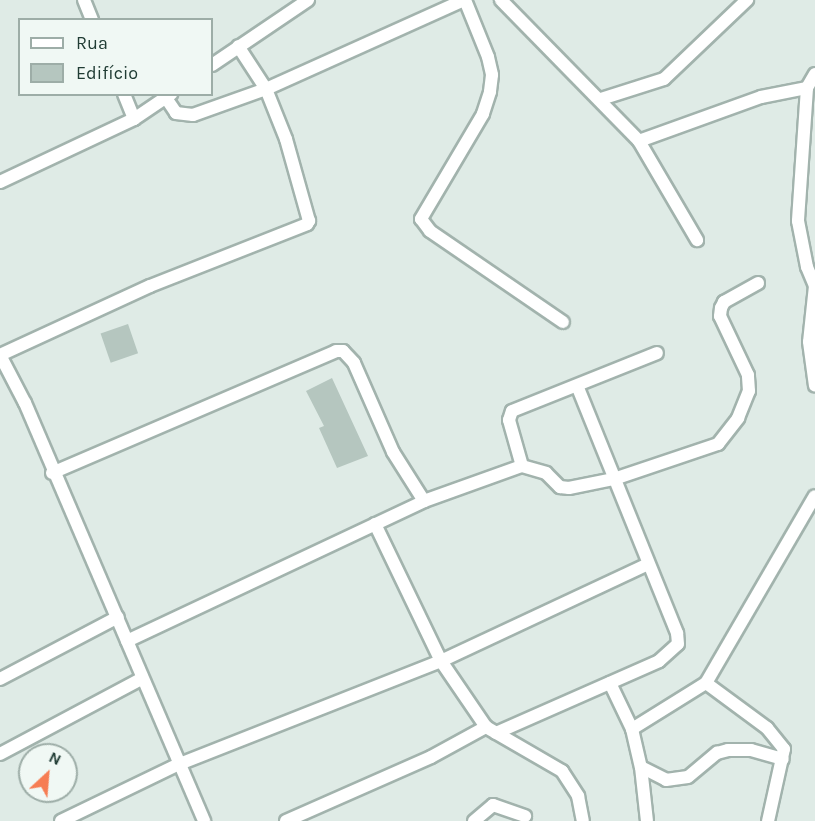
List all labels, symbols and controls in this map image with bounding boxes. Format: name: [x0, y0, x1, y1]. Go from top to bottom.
legend: [18, 18, 213, 96]
text: Rua: [76, 32, 108, 54]
text: Edifício: [76, 62, 138, 84]
north arrow: [18, 743, 78, 803]
text: N: [46, 747, 65, 769]

